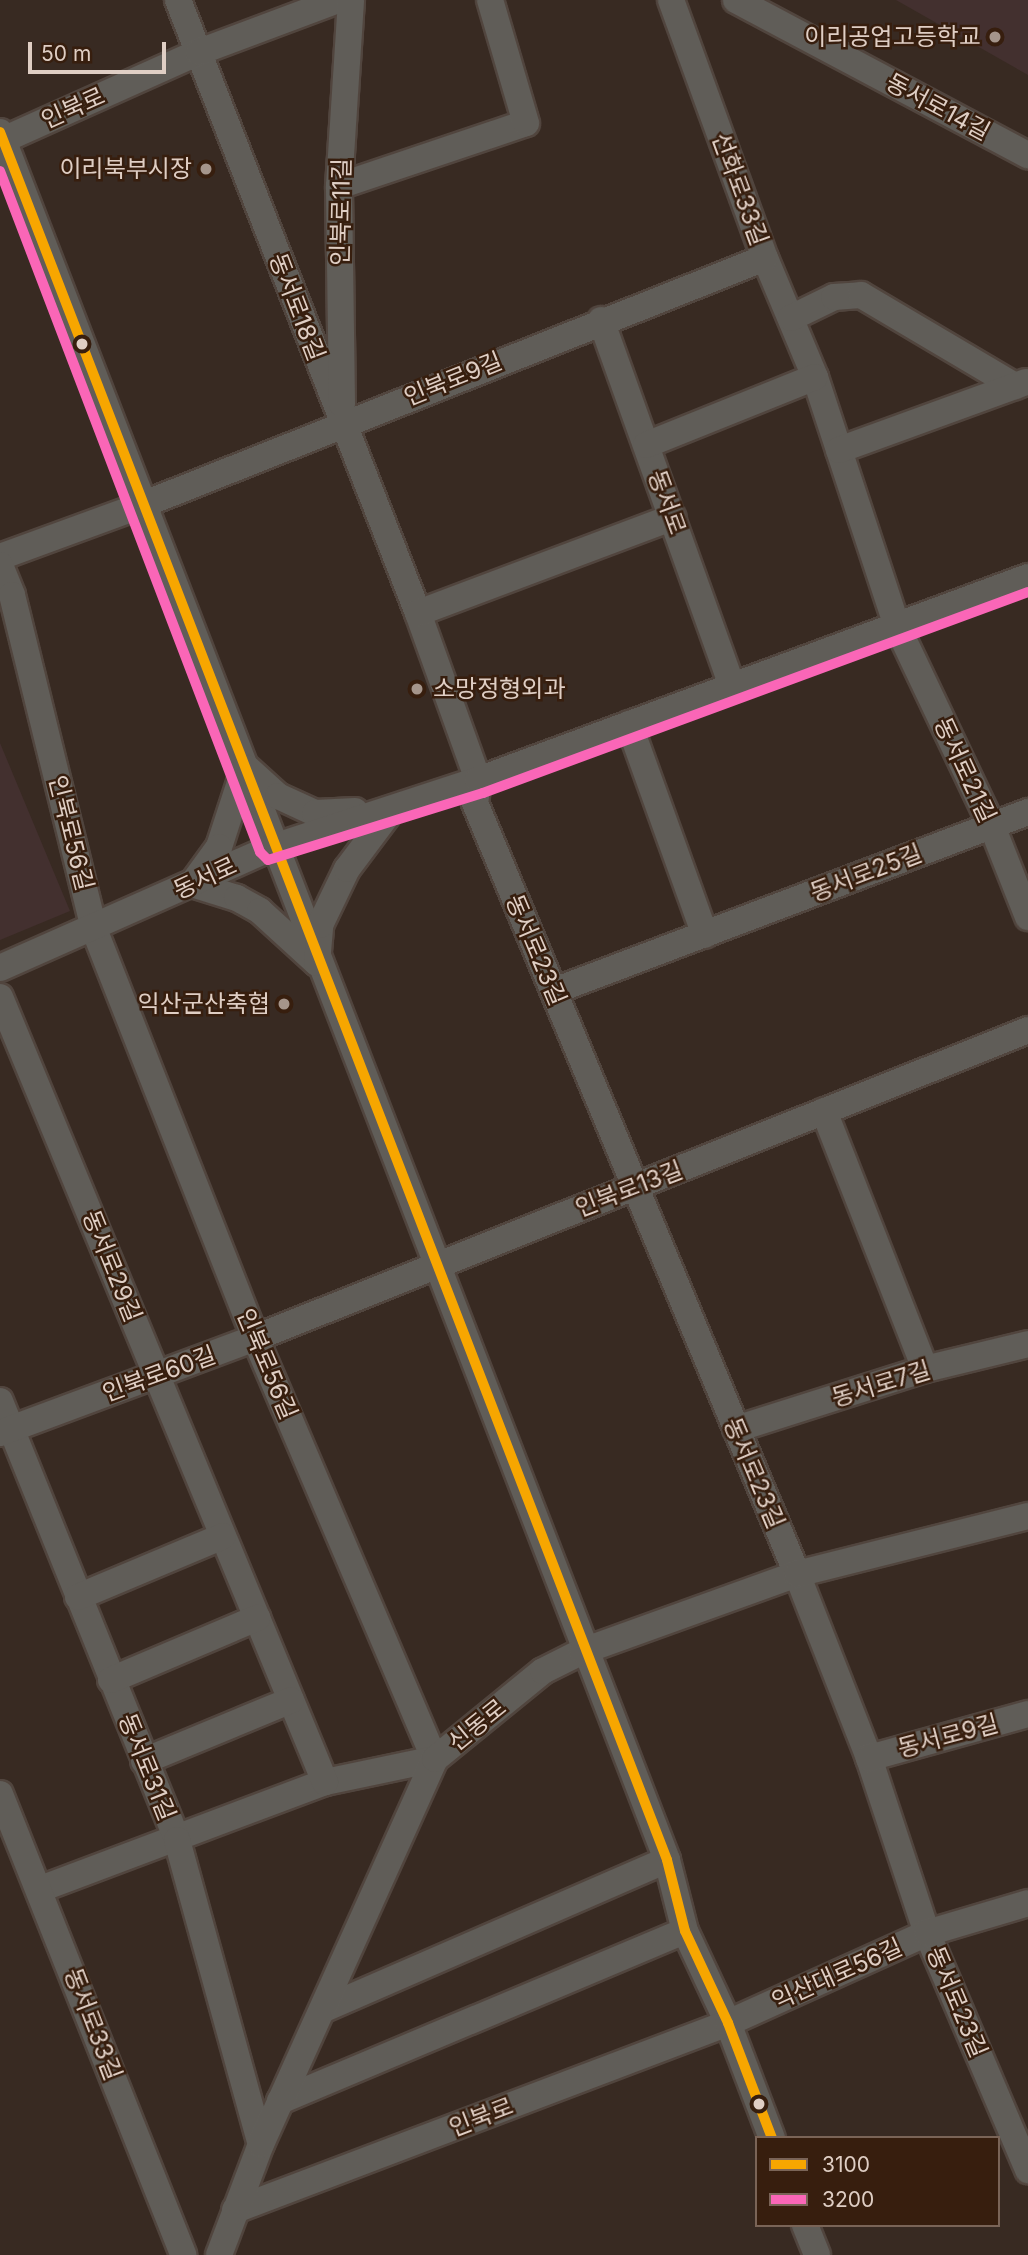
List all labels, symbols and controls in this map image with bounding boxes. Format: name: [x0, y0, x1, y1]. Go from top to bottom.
place label: 이리공업고등학교: [804, 23, 981, 51]
scale bar: [32, 28, 170, 72]
marker: 이리공업고등학교: [987, 29, 1003, 45]
text: 50 m: [41, 41, 91, 66]
street label: 동서로14길: [881, 68, 995, 146]
street label: 인북로: [37, 81, 109, 135]
street label: 선화로33길: [706, 129, 774, 249]
place label: 이리북부시장: [60, 155, 192, 183]
street label: 인북로11길: [326, 158, 356, 266]
marker: 이리북부시장: [198, 161, 214, 177]
street label: 동서로18길: [263, 249, 331, 365]
unlabelled marker: [75, 337, 89, 351]
street label: 인북로9길: [400, 346, 506, 412]
street label: 동서로: [642, 466, 692, 538]
place label: 소망정형외과: [433, 675, 565, 703]
marker: 소망정형외과: [407, 679, 427, 699]
street label: 동서로21길: [928, 713, 1002, 827]
street label: 인북로56길: [43, 772, 99, 894]
street label: 동서로25길: [806, 838, 926, 908]
street label: 동서로: [169, 851, 241, 905]
street label: 동서로23길: [500, 890, 572, 1010]
place label: 익산군산축협: [138, 990, 270, 1018]
marker: 익산군산축협: [276, 996, 292, 1012]
street label: 인북로13길: [571, 1155, 687, 1223]
street label: 동서로29길: [77, 1206, 147, 1326]
street label: 인북로56길: [231, 1304, 303, 1424]
street label: 인북로60길: [98, 1340, 220, 1408]
street label: 동서로7길: [828, 1355, 934, 1413]
street label: 동서로23길: [718, 1413, 790, 1533]
street label: 신동로: [442, 1693, 512, 1757]
street label: 동서로31길: [113, 1709, 181, 1825]
street label: 동서로9길: [894, 1709, 1002, 1763]
street label: 익산대로56길: [767, 1932, 907, 2016]
street label: 동서로23길: [921, 1942, 993, 2062]
street label: 동서로33길: [58, 1964, 128, 2084]
street label: 인북로: [445, 2092, 517, 2142]
unlabelled marker: [752, 2097, 766, 2111]
legend: [755, 2136, 1000, 2227]
text: 3100: [822, 2152, 870, 2177]
text: 3200: [822, 2187, 874, 2212]

